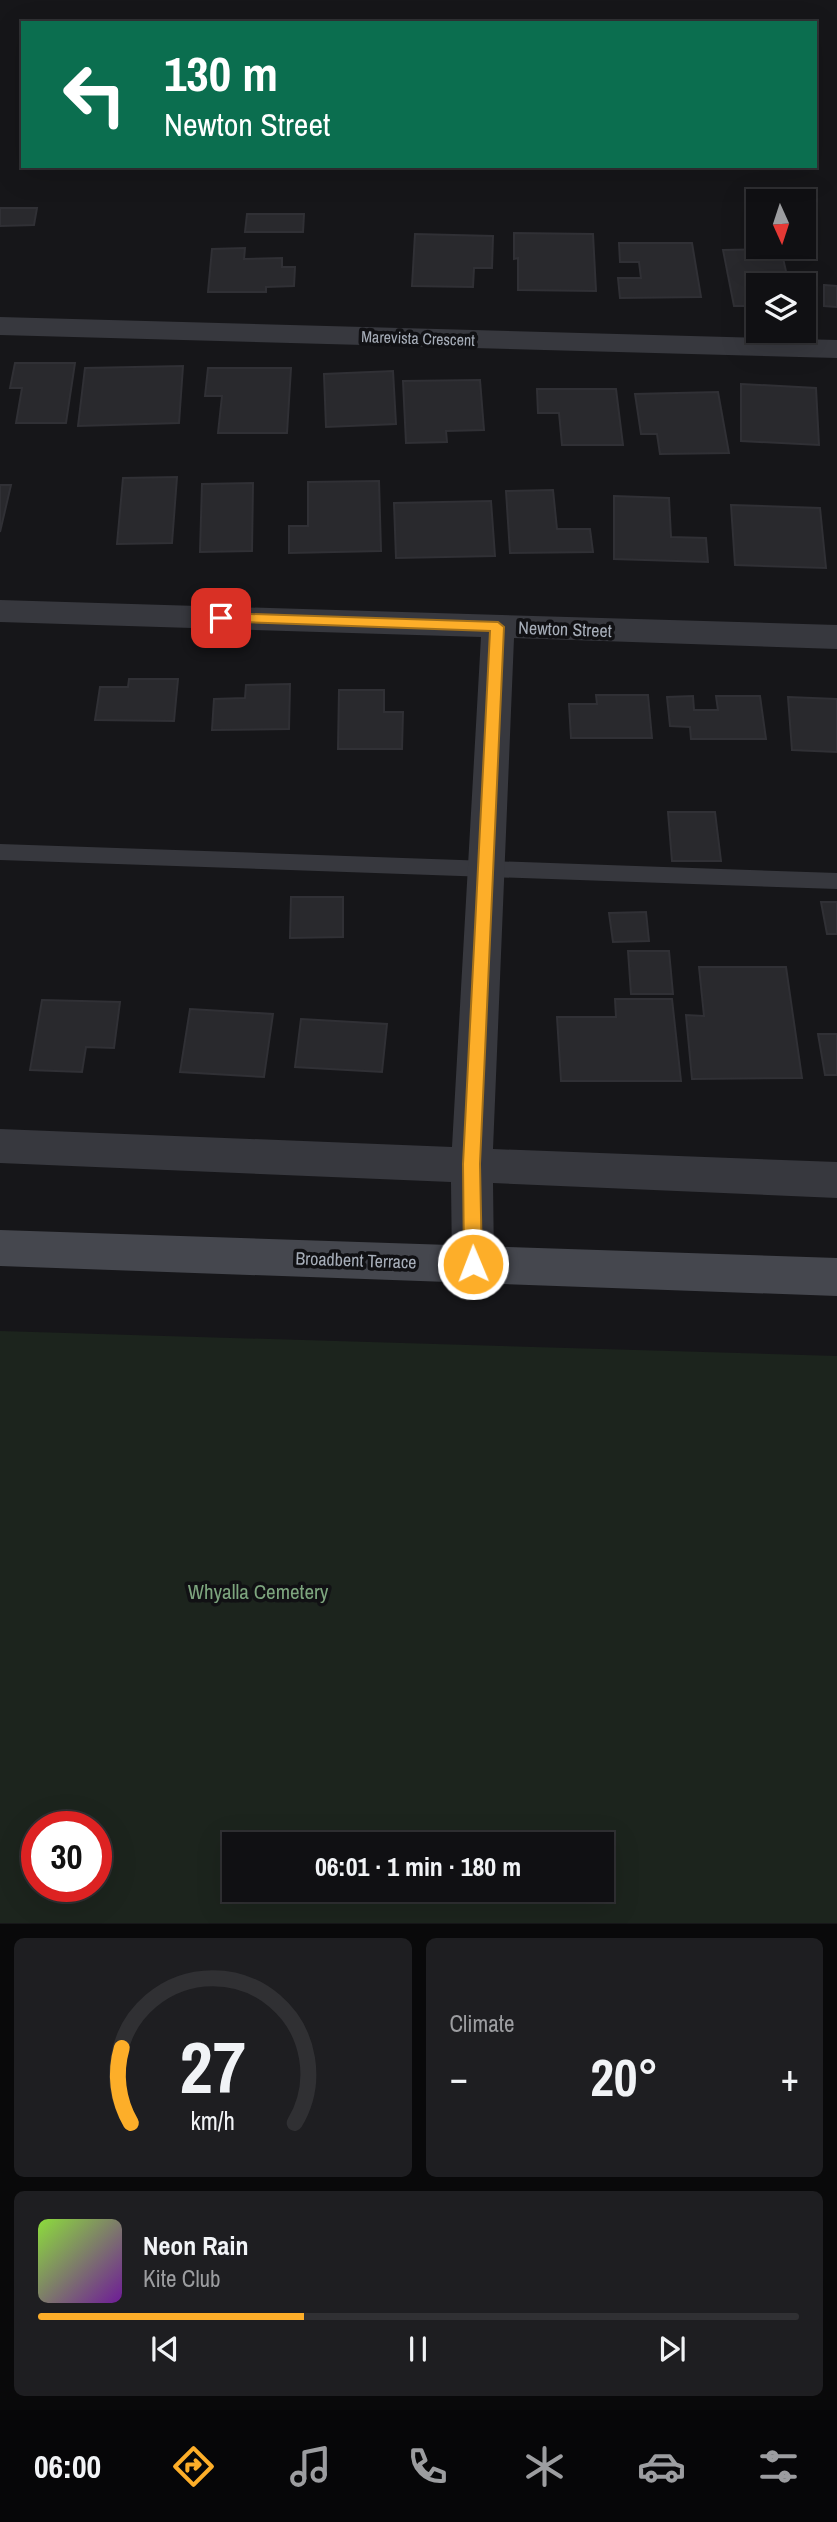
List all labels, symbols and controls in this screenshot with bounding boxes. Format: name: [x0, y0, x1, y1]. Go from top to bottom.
text: 130 m: [164, 40, 278, 106]
icon: left: [49, 49, 140, 140]
text: Newton Street: [164, 103, 330, 146]
north arrow: [746, 189, 816, 259]
map controls: [746, 189, 816, 343]
button: layers: [746, 273, 816, 343]
street label: Marevista Crescent: [361, 325, 476, 351]
pin: [191, 588, 251, 648]
icon: arrive: [202, 599, 240, 637]
street label: Newton Street: [518, 615, 612, 643]
position arrow: [436, 1227, 510, 1301]
street label: Broadbent Terrace: [295, 1245, 417, 1275]
park label: Whyalla Cemetery: [188, 1577, 329, 1606]
speed limit sign: 30: [21, 1811, 112, 1902]
text: 06:01 · 1 min · 180 m: [315, 1849, 521, 1884]
text: Climate: [450, 2008, 514, 2039]
text: 27: [180, 2019, 246, 2117]
text: 20°: [590, 2042, 658, 2112]
text: −: [450, 2052, 468, 2103]
text: +: [781, 2052, 799, 2103]
text: km/h: [191, 2104, 235, 2138]
text: Neon Rain: [143, 2228, 248, 2263]
text: Kite Club: [143, 2263, 221, 2294]
icon: previous: [146, 2330, 184, 2368]
icon: pause: [399, 2330, 437, 2368]
icon: next: [653, 2330, 691, 2368]
icon: directions: [169, 2442, 218, 2491]
icon: music: [286, 2442, 335, 2491]
icon: phone: [403, 2442, 452, 2491]
icon: climate: [520, 2442, 569, 2491]
icon: car: [637, 2442, 686, 2491]
icon: filters: [754, 2442, 803, 2491]
text: 06:00: [34, 2445, 101, 2488]

